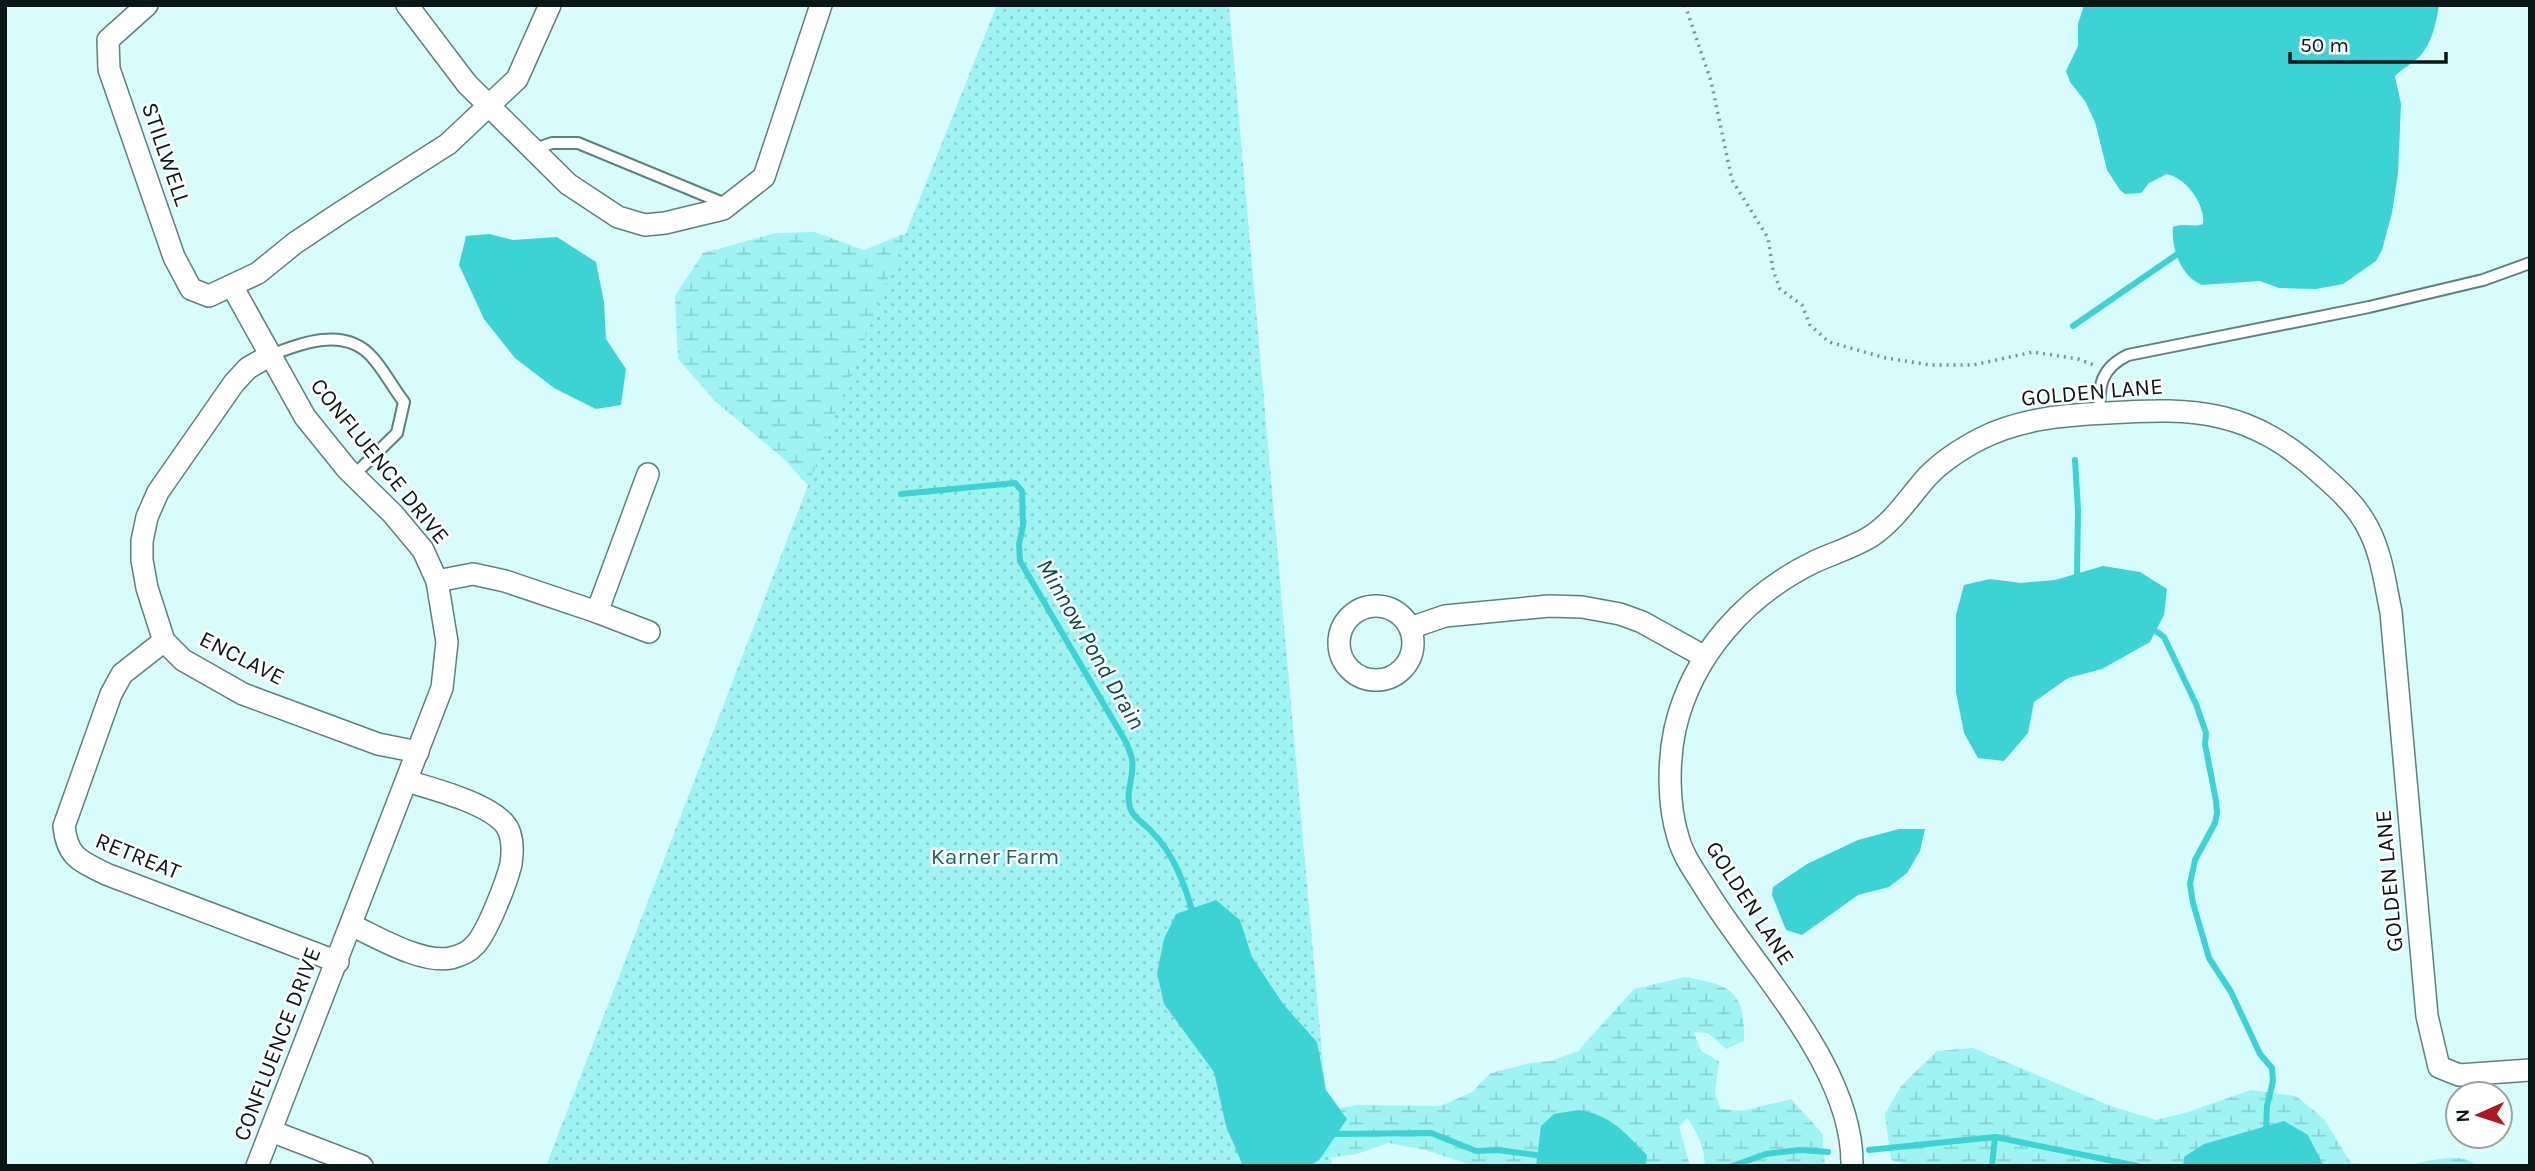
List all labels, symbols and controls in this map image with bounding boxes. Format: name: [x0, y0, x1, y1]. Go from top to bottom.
scale bar: [2290, 21, 2446, 65]
text: 50 m: [2300, 33, 2349, 57]
street label: STILLWELL: [136, 99, 196, 209]
street label: GOLDEN LANE: [2020, 372, 2164, 412]
street label: CONFLUENCE DRIVE: [305, 373, 455, 549]
water label: Minnow Pond Drain: [1031, 554, 1151, 734]
street label: ENCLAVE: [195, 625, 289, 691]
street label: GOLDEN LANE: [2369, 809, 2409, 953]
street label: RETREAT: [92, 827, 185, 885]
street label: GOLDEN LANE: [1700, 836, 1800, 970]
park label: Karner Farm: [931, 843, 1059, 870]
street label: CONFLUENCE DRIVE: [228, 943, 326, 1145]
north arrow: [2444, 1080, 2514, 1150]
text: N: [2452, 1108, 2474, 1123]

